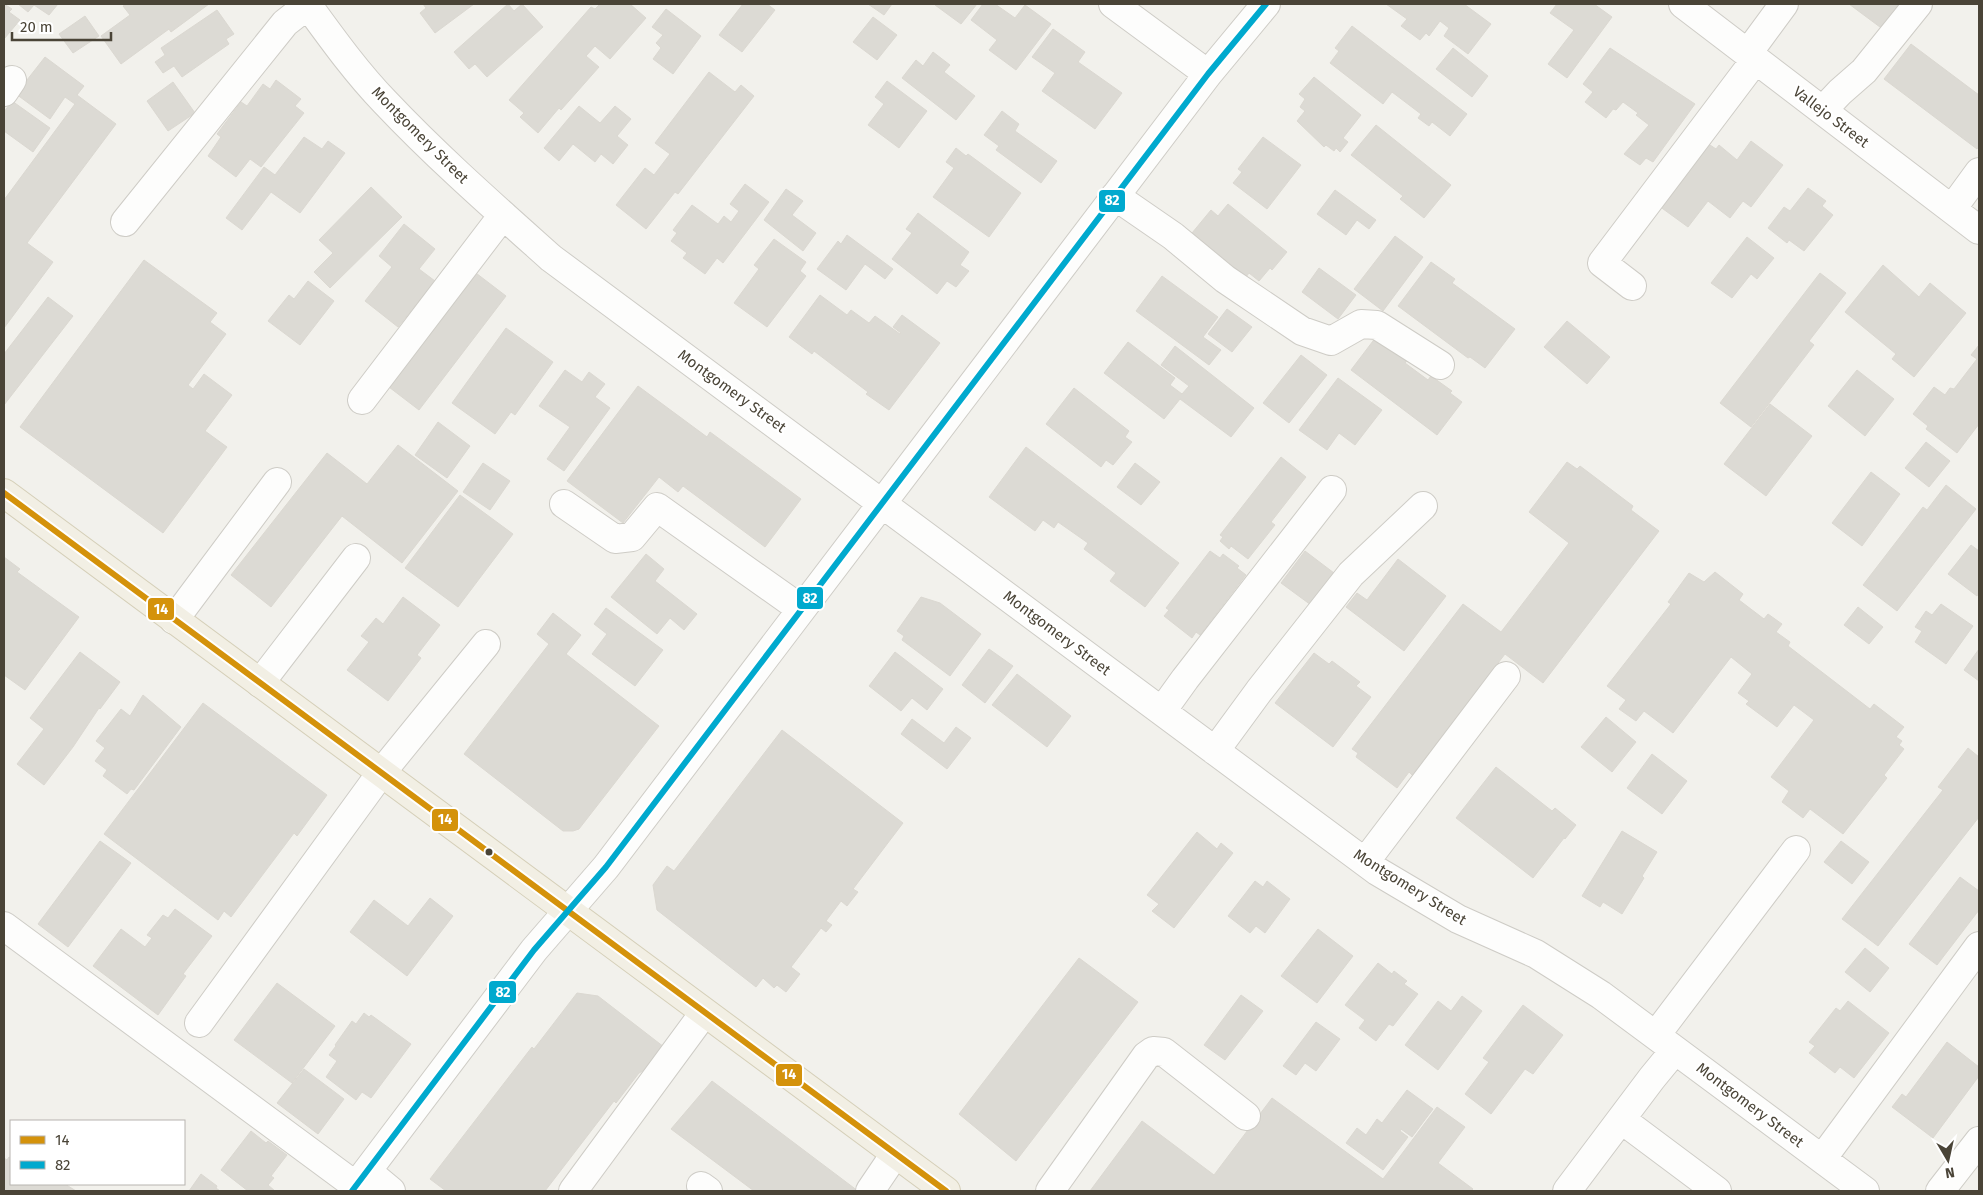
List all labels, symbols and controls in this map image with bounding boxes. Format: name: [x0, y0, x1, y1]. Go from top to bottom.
scale bar: [12, 10, 111, 42]
text: 20 m: [20, 18, 53, 36]
street label: Montgomery Street: [368, 83, 473, 188]
street label: Vallejo Street: [1790, 83, 1873, 152]
line badge: 82: [1098, 189, 1126, 213]
text: 82: [1104, 192, 1120, 209]
street label: Montgomery Street: [674, 346, 790, 437]
line badge: 82: [796, 586, 824, 610]
street label: Montgomery Street: [1000, 587, 1115, 680]
text: 82: [802, 590, 818, 607]
line badge: 14: [147, 597, 175, 621]
text: 14: [154, 601, 168, 618]
line badge: 14: [431, 808, 459, 832]
text: 14: [438, 811, 452, 828]
street label: Montgomery Street: [1350, 845, 1470, 929]
unlabelled marker: [484, 847, 494, 857]
line badge: 82: [488, 980, 517, 1004]
text: 82: [495, 984, 511, 1001]
street label: Montgomery Street: [1693, 1059, 1808, 1152]
line badge: 14: [775, 1063, 803, 1087]
text: 14: [782, 1066, 796, 1083]
legend: [10, 1120, 185, 1185]
text: 14: [55, 1131, 69, 1149]
north arrow: [1923, 1135, 1973, 1185]
text: 82: [55, 1156, 71, 1174]
text: N: [1944, 1163, 1956, 1181]

